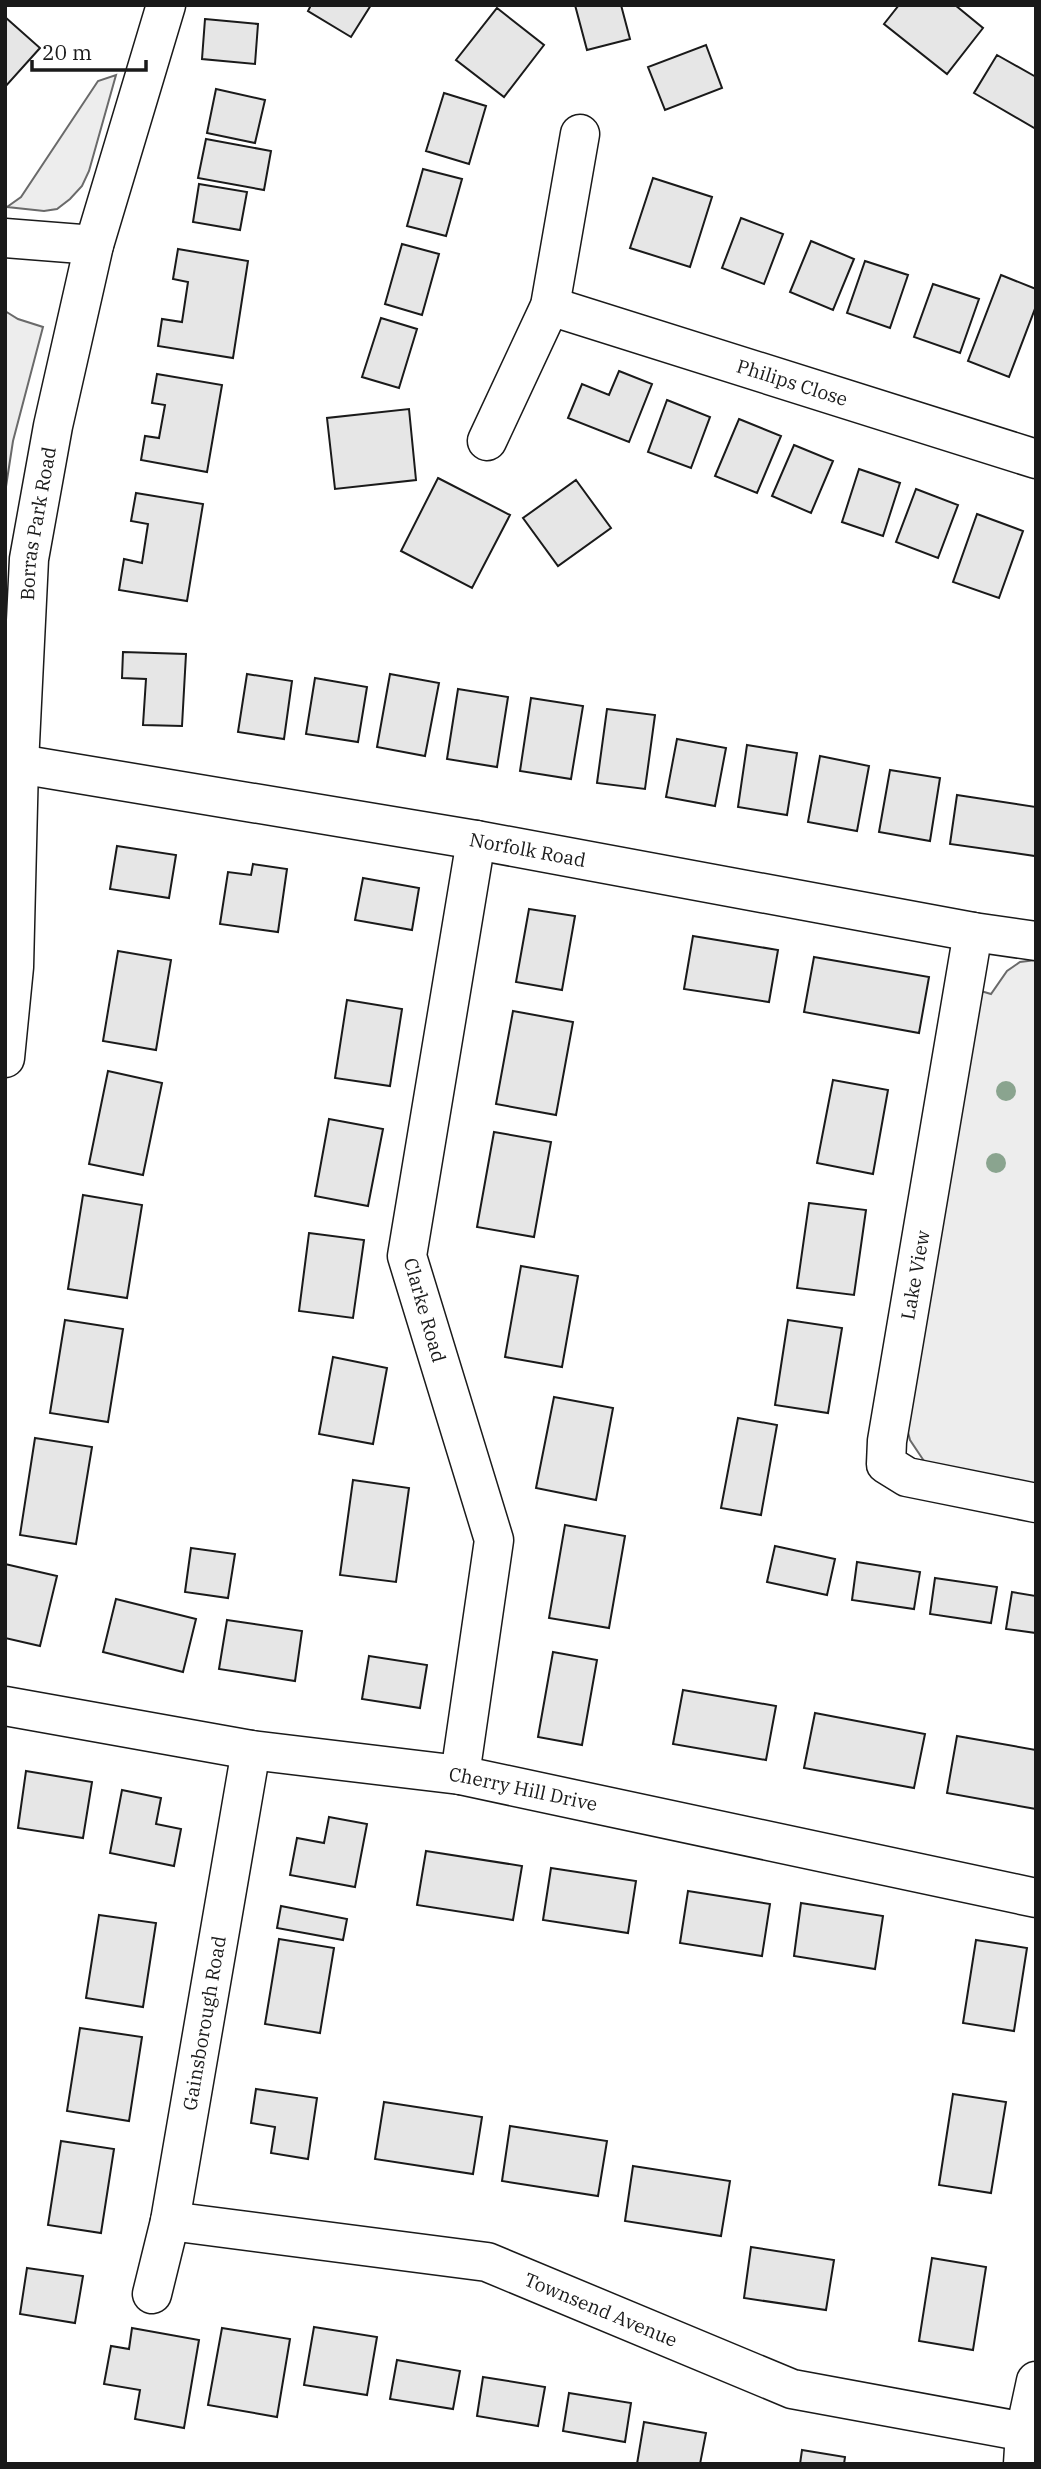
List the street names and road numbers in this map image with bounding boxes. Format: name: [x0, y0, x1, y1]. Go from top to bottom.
street label: Philips Close: [734, 354, 851, 411]
street label: Borras Park Road: [15, 445, 61, 601]
street label: Norfolk Road: [468, 827, 588, 872]
street label: Lake View: [895, 1228, 935, 1322]
street label: Clarke Road: [399, 1255, 451, 1365]
street label: Cherry Hill Drive: [448, 1762, 600, 1816]
street label: Gainsborough Road: [177, 1934, 231, 2112]
street label: Townsend Avenue: [521, 2267, 681, 2352]

